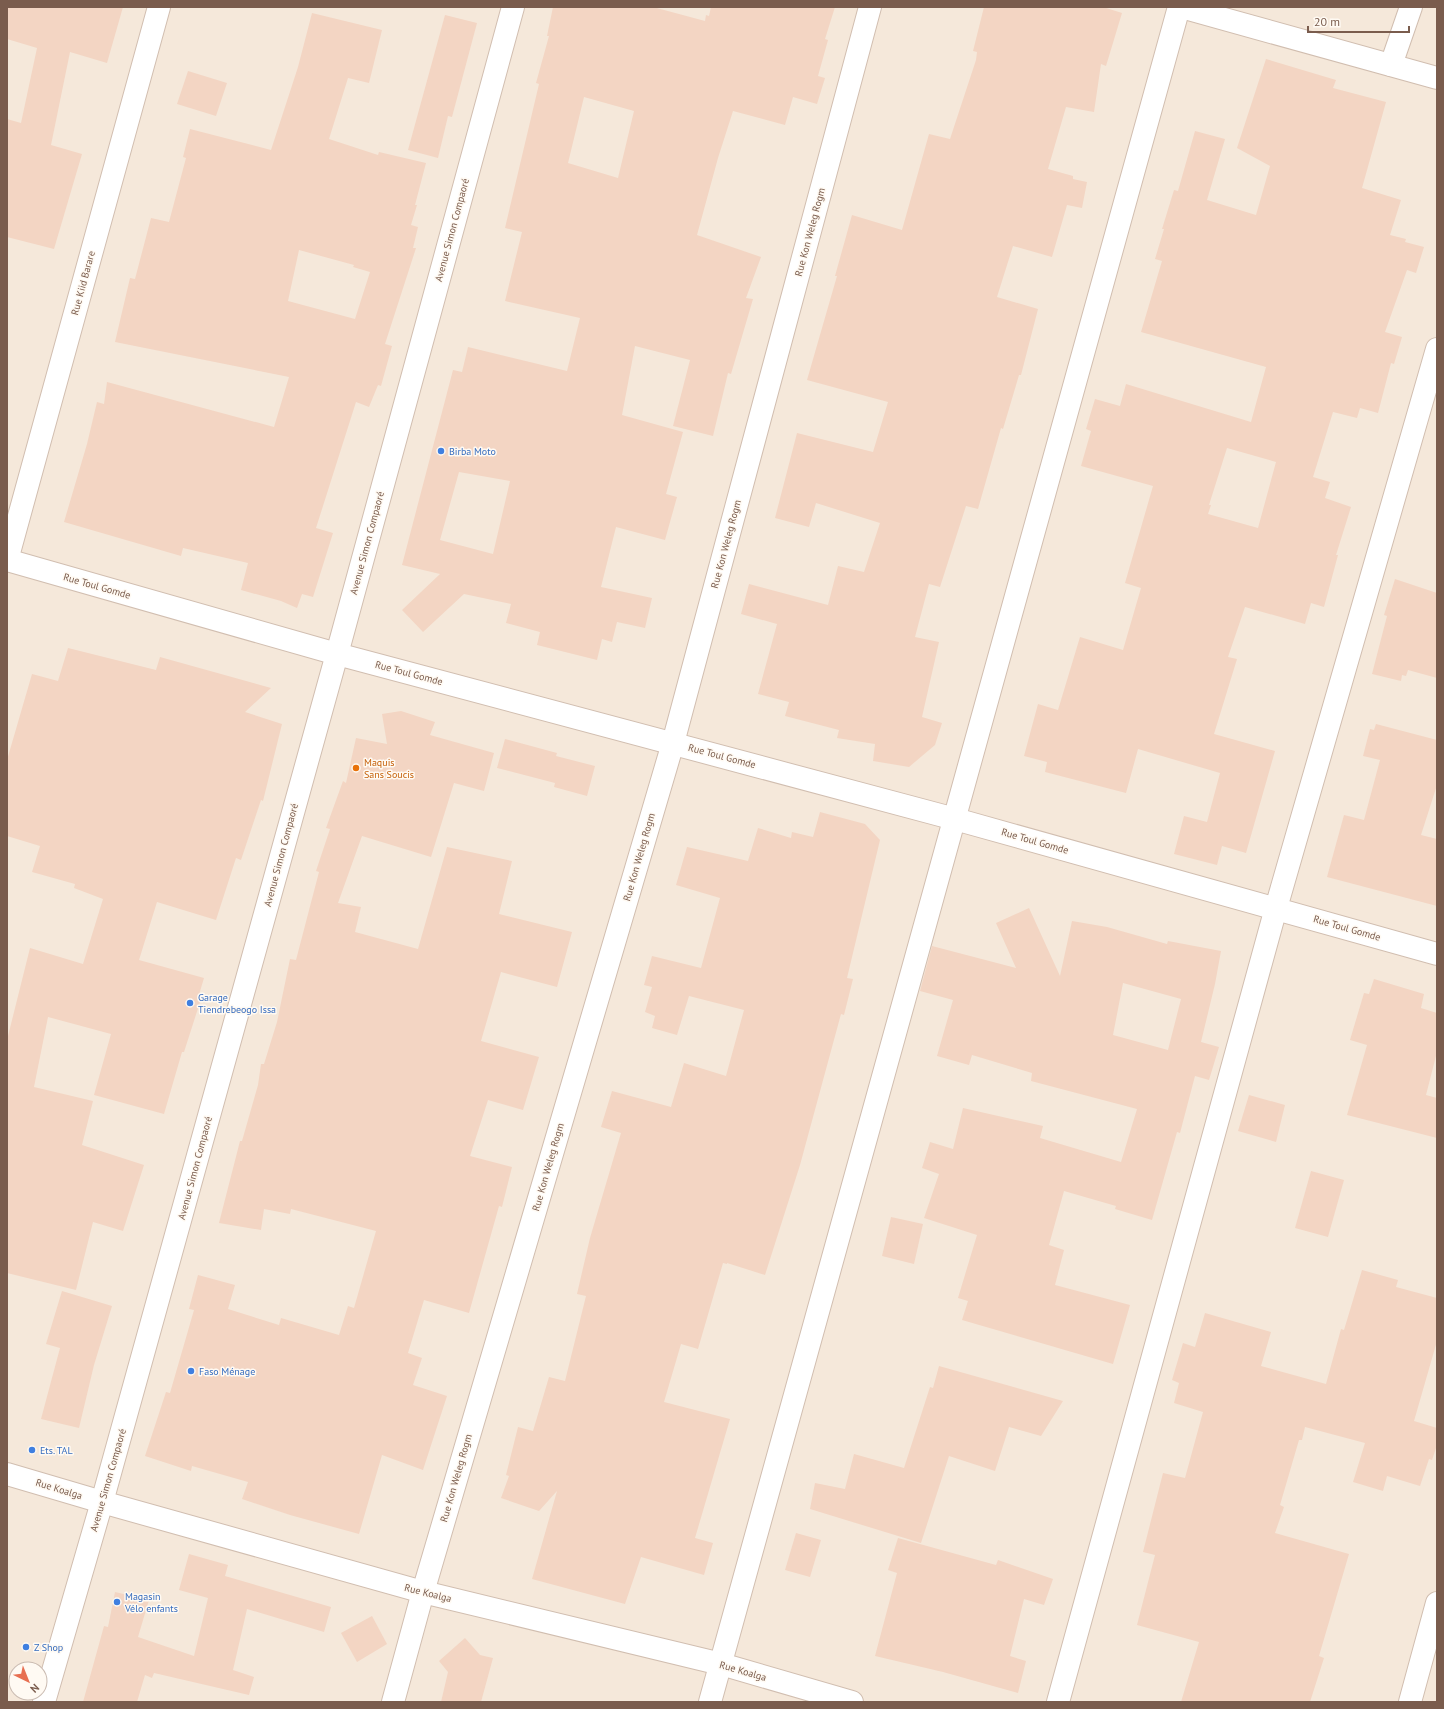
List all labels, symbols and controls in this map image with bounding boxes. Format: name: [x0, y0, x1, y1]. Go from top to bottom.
scale bar: [1308, 8, 1409, 34]
text: 20 m: [1314, 14, 1340, 29]
street label: Avenue Simon Compaoré: [432, 177, 472, 283]
street label: Rue Kon Weleg Rogm: [792, 186, 828, 278]
street label: Rue Kiid Barare: [68, 249, 98, 317]
place label: Birba Moto: [449, 445, 496, 458]
marker: Birba Moto: [436, 446, 446, 456]
street label: Avenue Simon Compaoré: [347, 490, 387, 596]
street label: Rue Kon Weleg Rogm: [708, 498, 744, 590]
street label: Rue Toul Gomde: [62, 570, 132, 602]
street label: Rue Toul Gomde: [374, 658, 444, 688]
street label: Rue Toul Gomde: [687, 741, 757, 771]
place label: Maquis Sans Soucis: [364, 756, 414, 781]
marker: Maquis Sans Soucis: [351, 763, 361, 773]
street label: Avenue Simon Compaoré: [261, 802, 301, 908]
street label: Rue Kon Weleg Rogm: [620, 811, 658, 903]
street label: Rue Toul Gomde: [1000, 825, 1070, 857]
street label: Rue Toul Gomde: [1312, 912, 1382, 944]
place label: Garage Tiendrebeogo Issa: [198, 991, 276, 1016]
marker: Garage Tiendrebeogo Issa: [185, 998, 195, 1008]
street label: Avenue Simon Compaoré: [175, 1115, 215, 1221]
street label: Rue Kon Weleg Rogm: [529, 1121, 567, 1213]
place label: Faso Ménage: [199, 1365, 255, 1378]
marker: Faso Ménage: [186, 1366, 196, 1376]
street label: Avenue Simon Compaoré: [87, 1427, 129, 1533]
street label: Rue Kon Weleg Rogm: [437, 1432, 475, 1524]
place label: Ets. TAL: [40, 1444, 73, 1457]
marker: Ets. TAL: [27, 1445, 37, 1455]
street label: Rue Koalga: [34, 1476, 84, 1502]
street label: Rue Koalga: [403, 1581, 453, 1605]
place label: Magasin Vélo enfants: [124, 1590, 178, 1615]
marker: Magasin Vélo enfants: [112, 1597, 122, 1607]
place label: Z Shop: [34, 1641, 63, 1654]
marker: Z Shop: [21, 1642, 31, 1652]
street label: Rue Koalga: [718, 1658, 768, 1684]
north arrow: [8, 1661, 48, 1701]
text: N: [27, 1681, 42, 1696]

